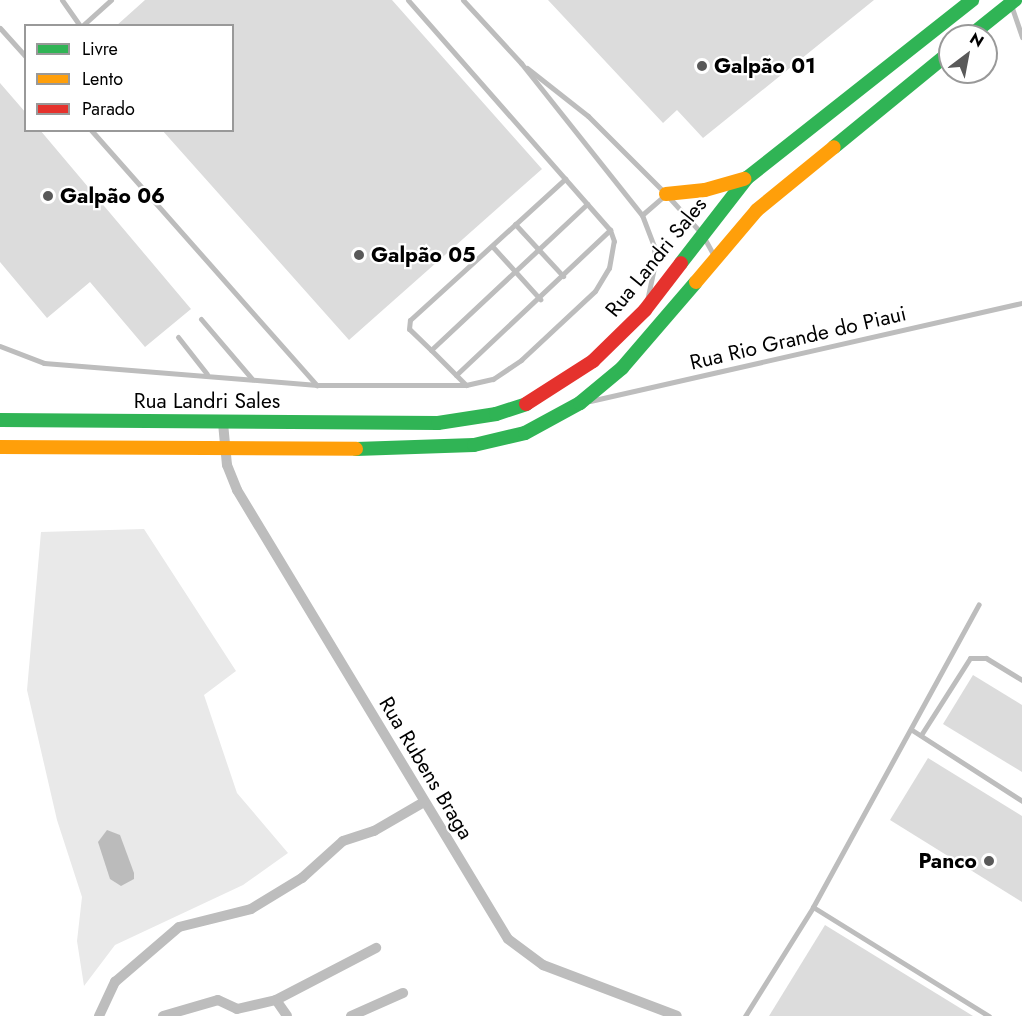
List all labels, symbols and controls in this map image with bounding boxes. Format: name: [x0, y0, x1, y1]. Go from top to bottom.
legend: [24, 24, 234, 132]
north arrow: [938, 24, 998, 84]
text: N: [965, 27, 988, 53]
text: Livre: [82, 36, 118, 62]
place label: Galpão 01: [714, 53, 816, 79]
marker: Galpão 01: [695, 59, 709, 73]
text: Lento: [82, 66, 123, 92]
text: Parado: [82, 96, 135, 122]
place label: Galpão 06: [60, 183, 165, 209]
marker: Galpão 06: [41, 189, 55, 203]
street label: Rua Landri Sales: [600, 192, 712, 322]
place label: Galpão 05: [371, 242, 476, 268]
marker: Galpão 05: [352, 248, 366, 262]
street label: Rua Rio Grande do Piaui: [687, 301, 909, 375]
street label: Rua Landri Sales: [134, 388, 280, 414]
street label: Rua Rubens Braga: [374, 692, 478, 844]
place label: Panco: [918, 848, 977, 874]
marker: Panco: [982, 854, 996, 868]

